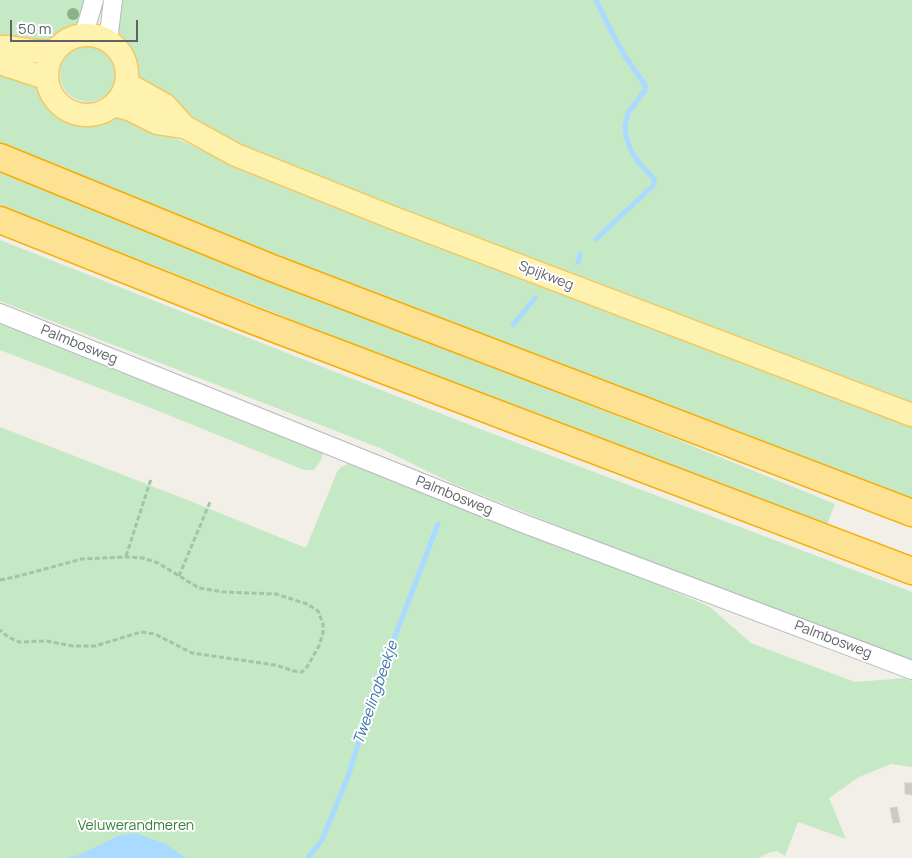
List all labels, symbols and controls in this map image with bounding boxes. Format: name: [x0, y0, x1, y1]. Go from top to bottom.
scale bar: [12, 10, 140, 42]
text: 50 m: [18, 18, 52, 39]
street label: Spijkweg: [516, 258, 576, 294]
street label: Palmbosweg: [38, 322, 120, 368]
street label: Palmbosweg: [413, 473, 495, 519]
street label: Palmbosweg: [792, 618, 874, 662]
water label: Tweelingbeekje: [350, 639, 402, 747]
park label: Veluwerandmeren: [78, 818, 194, 834]

